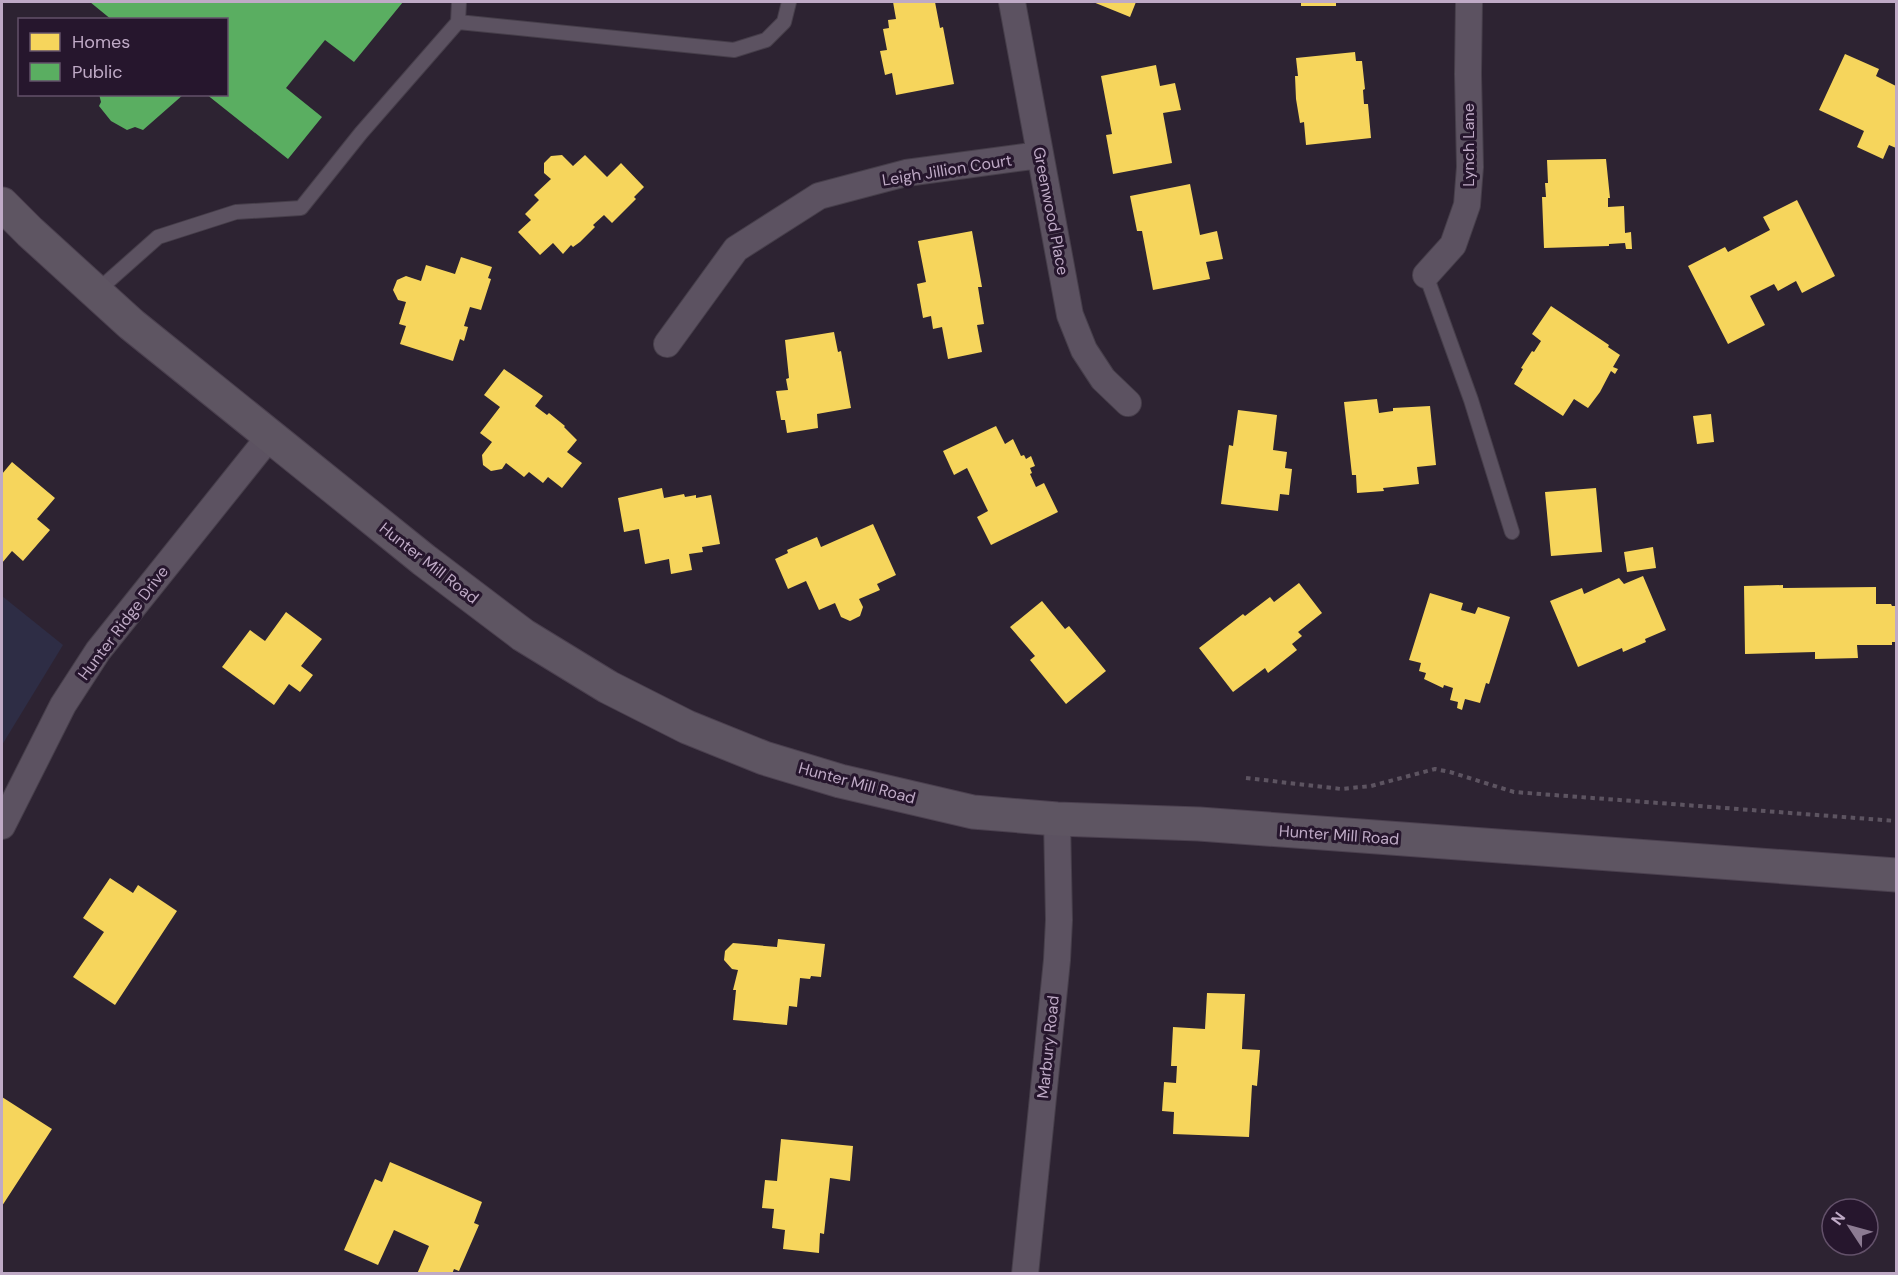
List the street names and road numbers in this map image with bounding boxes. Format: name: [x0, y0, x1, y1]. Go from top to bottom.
street label: Lynch Lane: [1458, 103, 1479, 187]
street label: Greenwood Place: [1028, 145, 1074, 277]
street label: Leigh Jillion Court: [880, 149, 1014, 191]
street label: Hunter Mill Road: [375, 518, 483, 608]
street label: Hunter Ridge Drive: [73, 562, 173, 684]
street label: Hunter Mill Road: [796, 757, 918, 809]
street label: Hunter Mill Road: [1278, 820, 1400, 850]
street label: Marbury Road: [1032, 994, 1064, 1100]

